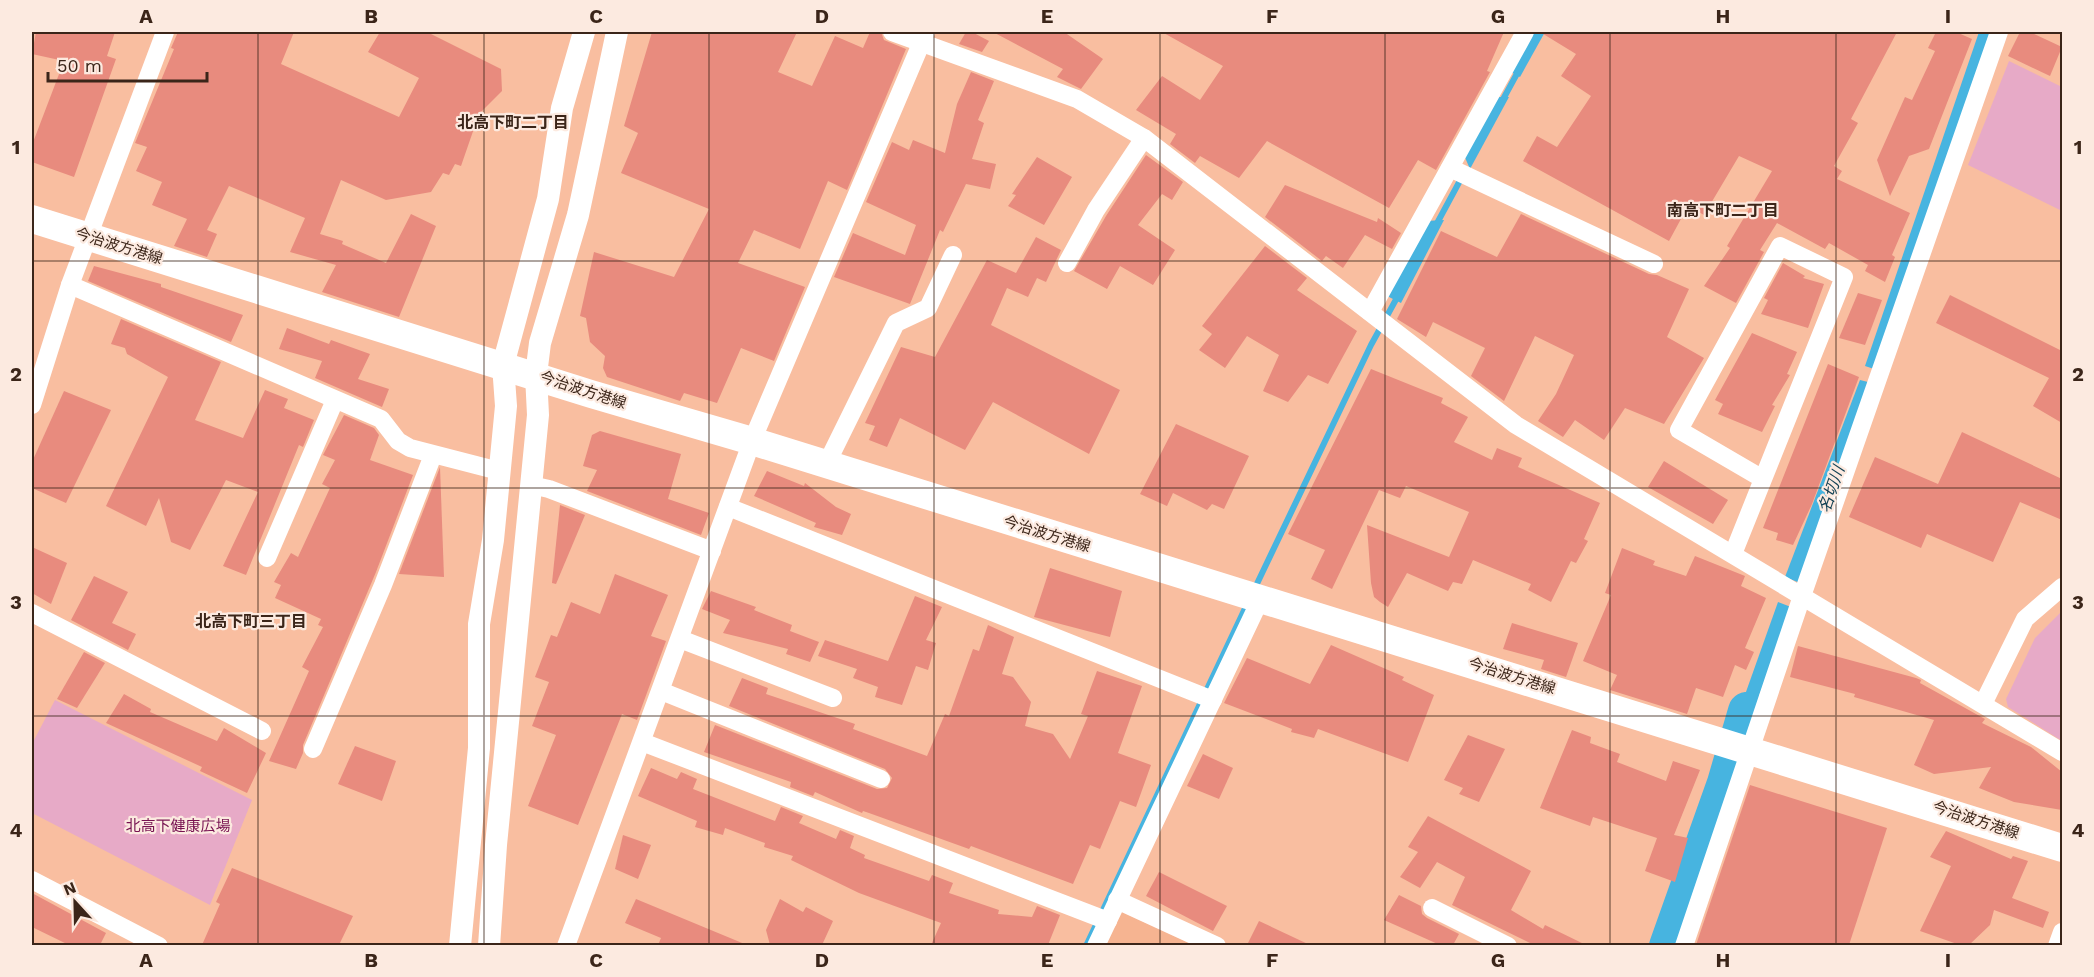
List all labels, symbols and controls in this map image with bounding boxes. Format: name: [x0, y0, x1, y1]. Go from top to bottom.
text: A: [139, 4, 153, 28]
text: B: [364, 4, 378, 28]
text: C: [589, 4, 603, 28]
text: D: [815, 4, 829, 28]
text: E: [1041, 4, 1053, 28]
text: F: [1266, 4, 1278, 28]
text: G: [1491, 4, 1505, 28]
text: H: [1716, 4, 1730, 28]
text: I: [1945, 4, 1951, 28]
scale bar: [48, 45, 207, 83]
text: 50 m: [57, 55, 102, 76]
district label: 北高下町二丁目: [457, 113, 569, 132]
text: 1: [12, 135, 20, 159]
text: 1: [2074, 135, 2082, 159]
district label: 南高下町二丁目: [1667, 201, 1779, 220]
street label: 今治波方港線: [73, 224, 165, 268]
text: 2: [10, 362, 22, 386]
text: 2: [2072, 362, 2084, 386]
street label: 今治波方港線: [537, 368, 629, 412]
water label: 名切川: [1815, 461, 1849, 515]
street label: 今治波方港線: [1001, 512, 1093, 556]
text: 3: [10, 590, 22, 614]
text: 3: [2072, 590, 2084, 614]
district label: 北高下町三丁目: [195, 612, 307, 631]
street label: 今治波方港線: [1466, 654, 1558, 698]
street label: 今治波方港線: [1930, 798, 2022, 842]
park label: 北高下健康広場: [125, 817, 231, 835]
text: 4: [10, 818, 23, 842]
text: 4: [2072, 818, 2085, 842]
north arrow: [45, 872, 105, 932]
text: N: [61, 878, 79, 900]
text: A: [139, 948, 153, 972]
text: B: [364, 948, 378, 972]
text: C: [589, 948, 603, 972]
text: D: [815, 948, 829, 972]
text: E: [1041, 948, 1053, 972]
text: F: [1266, 948, 1278, 972]
text: G: [1491, 948, 1505, 972]
text: H: [1716, 948, 1730, 972]
text: I: [1945, 948, 1951, 972]

